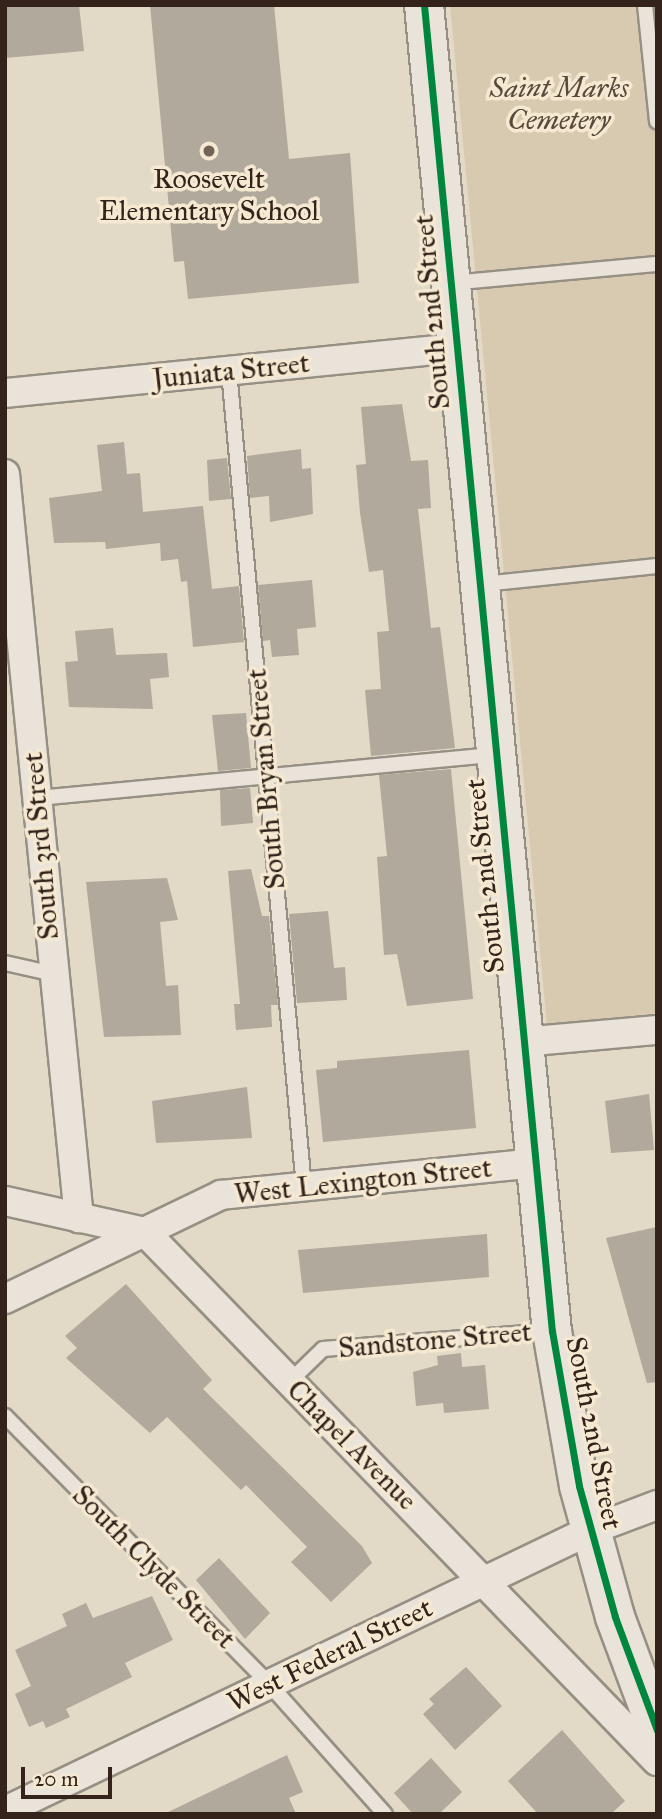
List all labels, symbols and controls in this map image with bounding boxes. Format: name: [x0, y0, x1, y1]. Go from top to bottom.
park label: Saint Marks Cemetery: [489, 71, 629, 137]
marker: Roosevelt Elementary School: [201, 143, 217, 159]
place label: Roosevelt Elementary School: [99, 162, 319, 228]
street label: South 2nd Street: [407, 213, 457, 411]
street label: Juniata Street: [151, 346, 311, 396]
street label: South Bryan Street: [240, 667, 292, 891]
street label: South 3rd Street: [16, 751, 66, 941]
street label: South 2nd Street: [458, 777, 512, 975]
street label: West Lexington Street: [233, 1151, 493, 1211]
street label: Sandstone Street: [337, 1315, 533, 1365]
street label: South 2nd Street: [559, 1334, 629, 1532]
street label: Chapel Avenue: [280, 1373, 424, 1517]
street label: South Clyde Street: [65, 1478, 243, 1656]
street label: West Federal Street: [222, 1591, 438, 1719]
scale bar: [24, 1752, 116, 1796]
text: 20 m: [34, 1766, 79, 1792]

